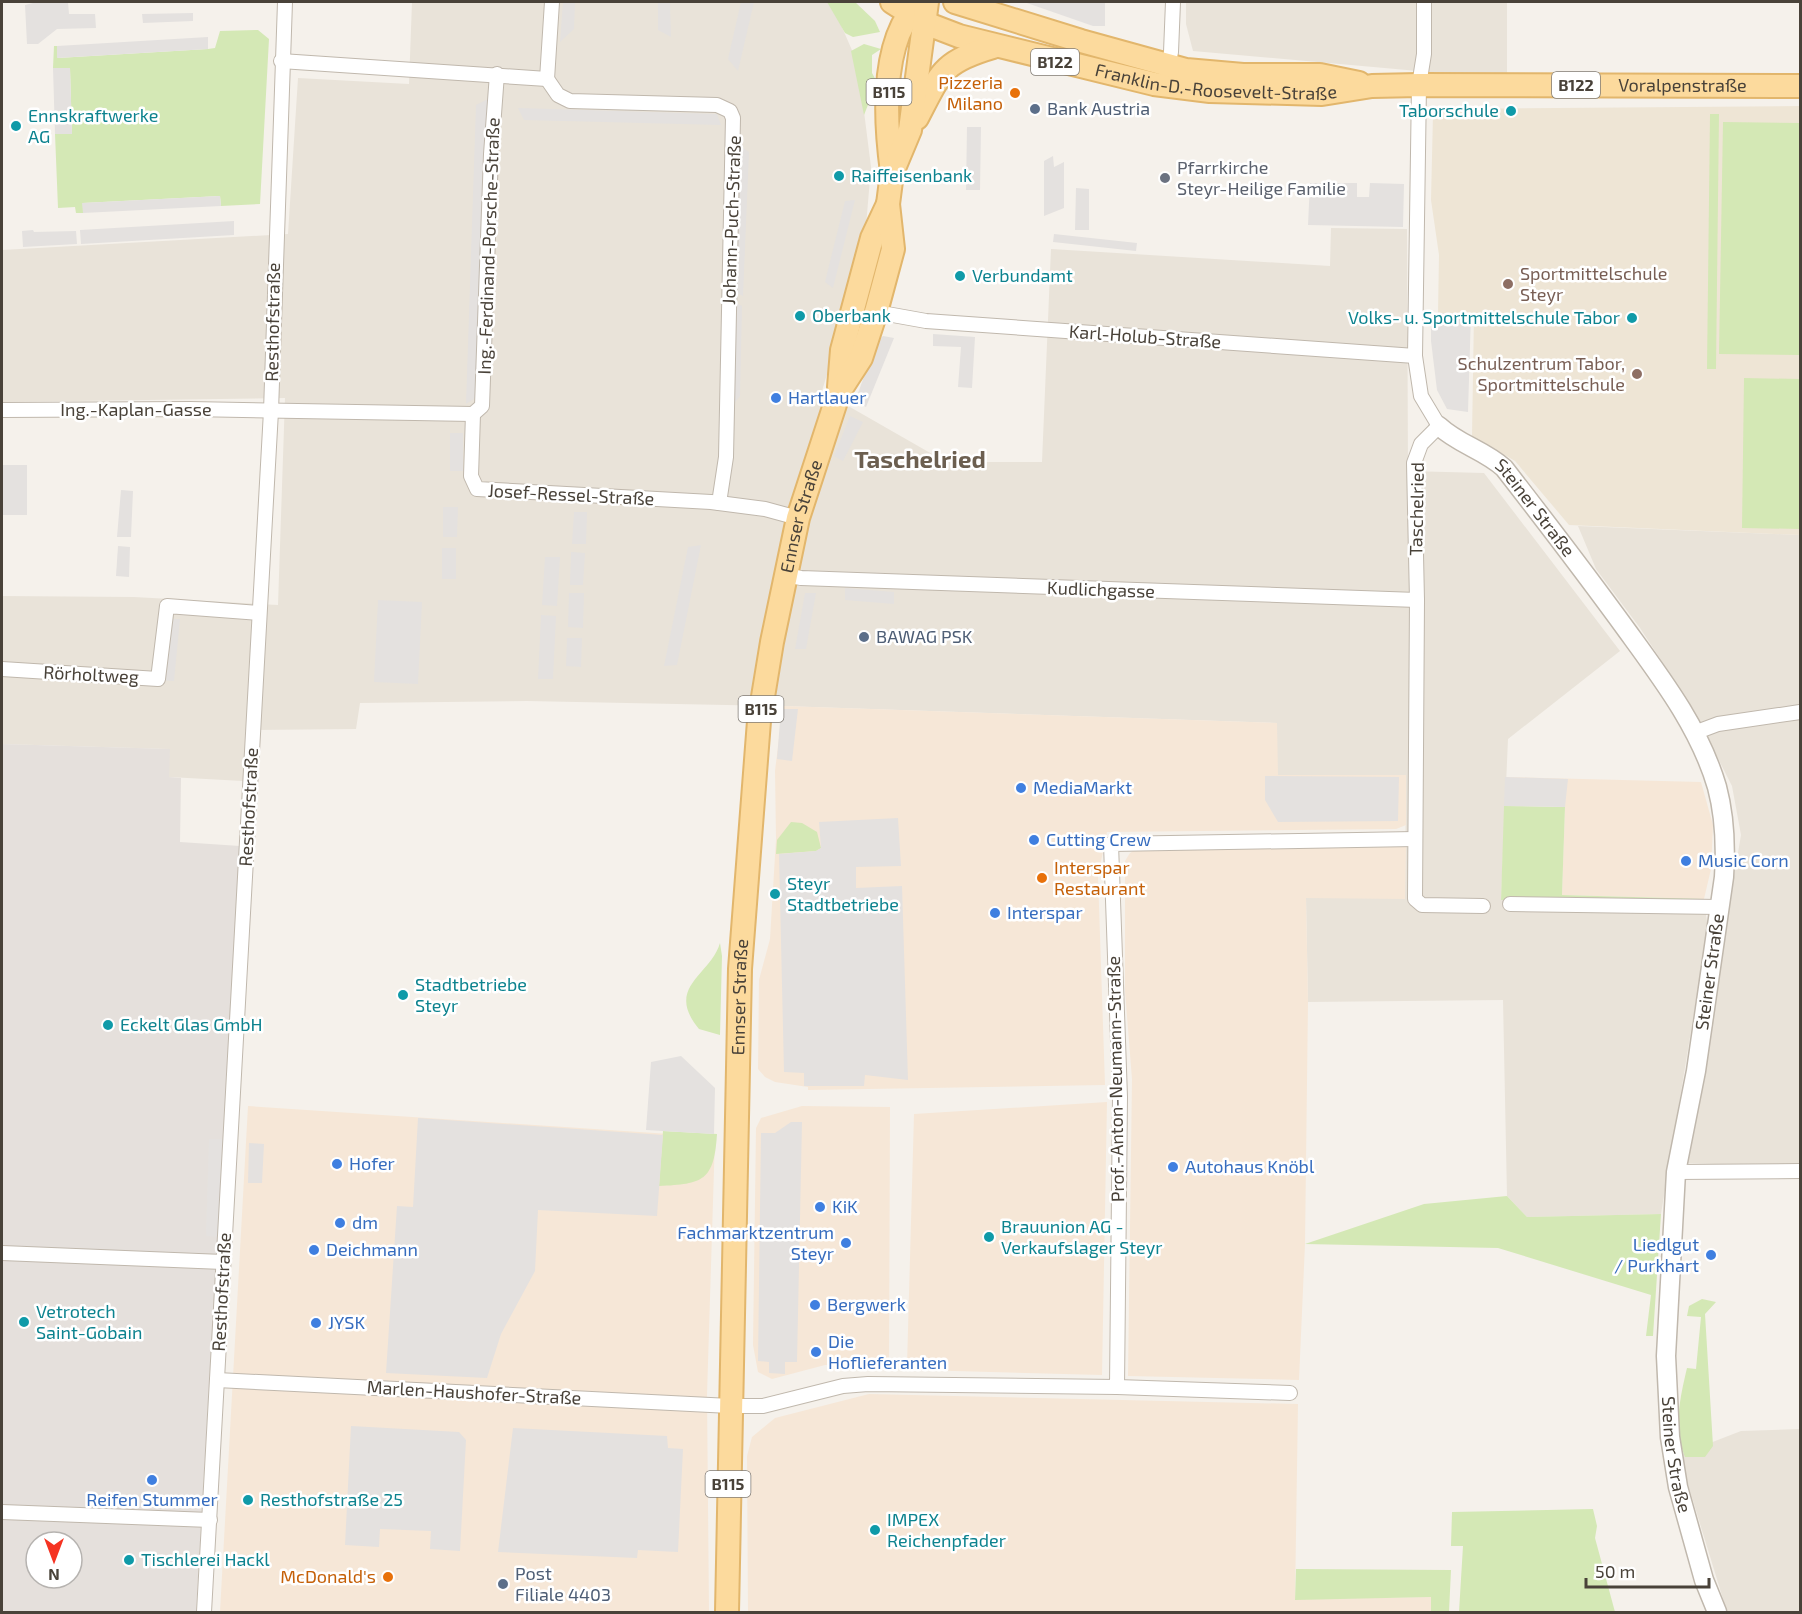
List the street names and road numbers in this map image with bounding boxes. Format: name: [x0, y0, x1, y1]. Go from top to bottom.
road number: B122: [1031, 49, 1079, 75]
street label: Franklin-D.-Roosevelt-Straße: [1093, 58, 1338, 104]
road number: B122: [1552, 72, 1600, 98]
street label: Voralpenstraße: [1618, 74, 1747, 96]
road number: B115: [866, 79, 912, 105]
street label: Ing.-Ferdinand-Porsche-Straße: [473, 117, 503, 375]
street label: Johann-Puch-Straße: [717, 135, 745, 305]
street label: Resthofstraße: [260, 262, 284, 382]
street label: Karl-Holub-Straße: [1068, 320, 1222, 352]
street label: Ing.-Kaplan-Gasse: [60, 398, 212, 420]
street label: Steiner Straße: [1491, 453, 1580, 561]
street label: Ennser Straße: [775, 457, 826, 575]
street label: Taschelried: [1404, 462, 1428, 556]
street label: Josef-Ressel-Straße: [487, 479, 655, 509]
street label: Kudlichgasse: [1047, 576, 1155, 602]
street label: Rörholtweg: [43, 661, 139, 687]
road number: B115: [738, 696, 783, 722]
street label: Resthofstraße: [234, 747, 262, 867]
street label: Steiner Straße: [1690, 912, 1728, 1032]
street label: Ennser Straße: [726, 938, 752, 1056]
street label: Prof.-Anton-Neumann-Straße: [1102, 956, 1128, 1202]
street label: Resthofstraße: [207, 1232, 235, 1352]
street label: Marlen-Haushofer-Straße: [366, 1375, 582, 1409]
street label: Steiner Straße: [1658, 1396, 1697, 1515]
road number: B115: [706, 1471, 750, 1497]

